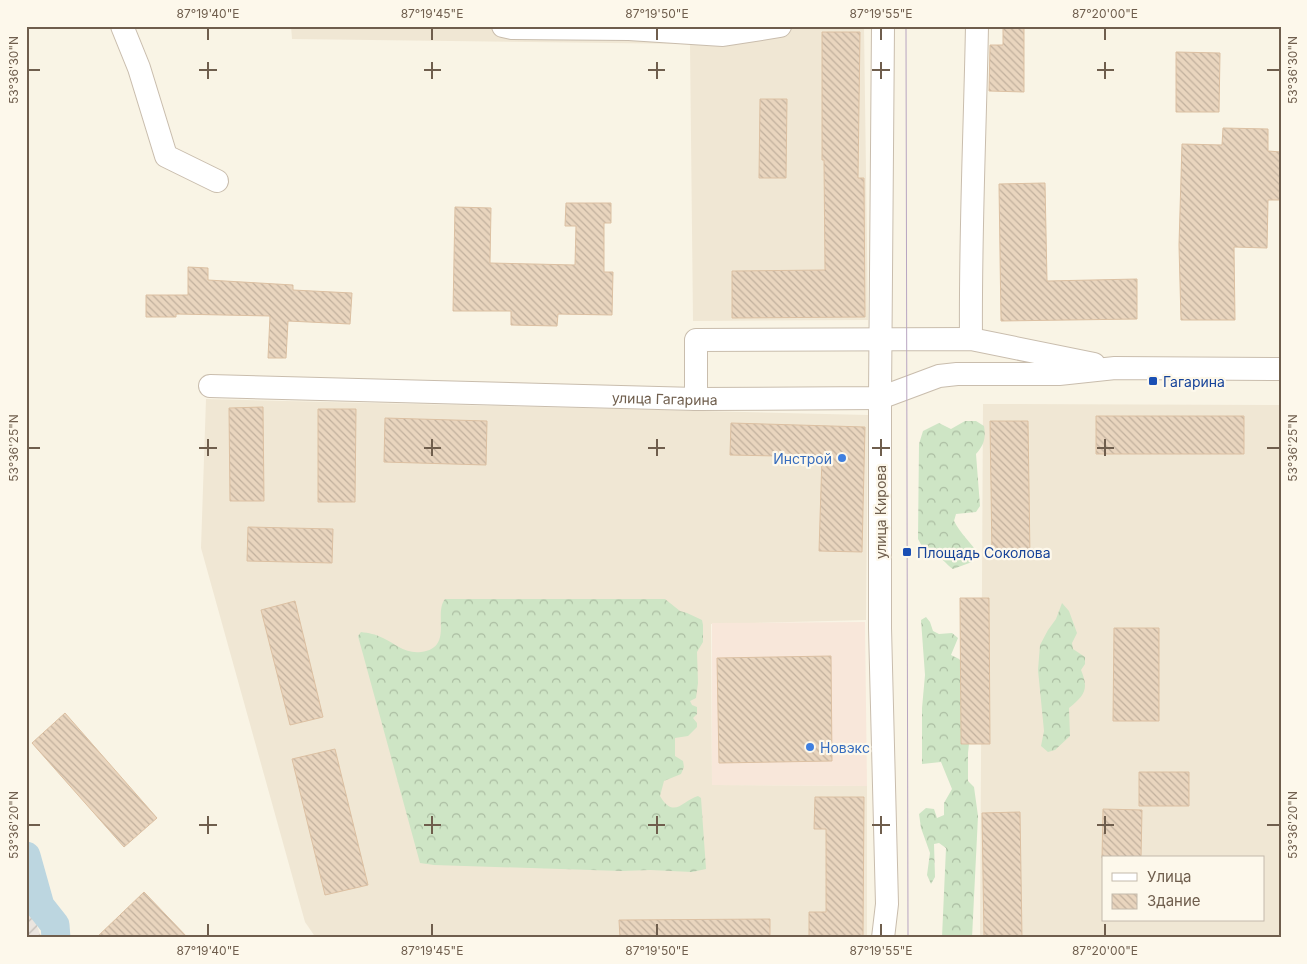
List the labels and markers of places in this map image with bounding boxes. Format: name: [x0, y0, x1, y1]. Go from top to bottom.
place label: Гагарина: [1163, 373, 1225, 390]
marker: Гагарина: [1147, 375, 1159, 387]
place label: Инстрой: [773, 450, 832, 467]
marker: Инстрой: [836, 452, 848, 464]
place label: Площадь Соколова: [917, 544, 1051, 561]
marker: Площадь Соколова: [901, 546, 913, 558]
place label: Новэкс: [820, 739, 870, 756]
marker: Новэкс: [804, 741, 816, 753]

